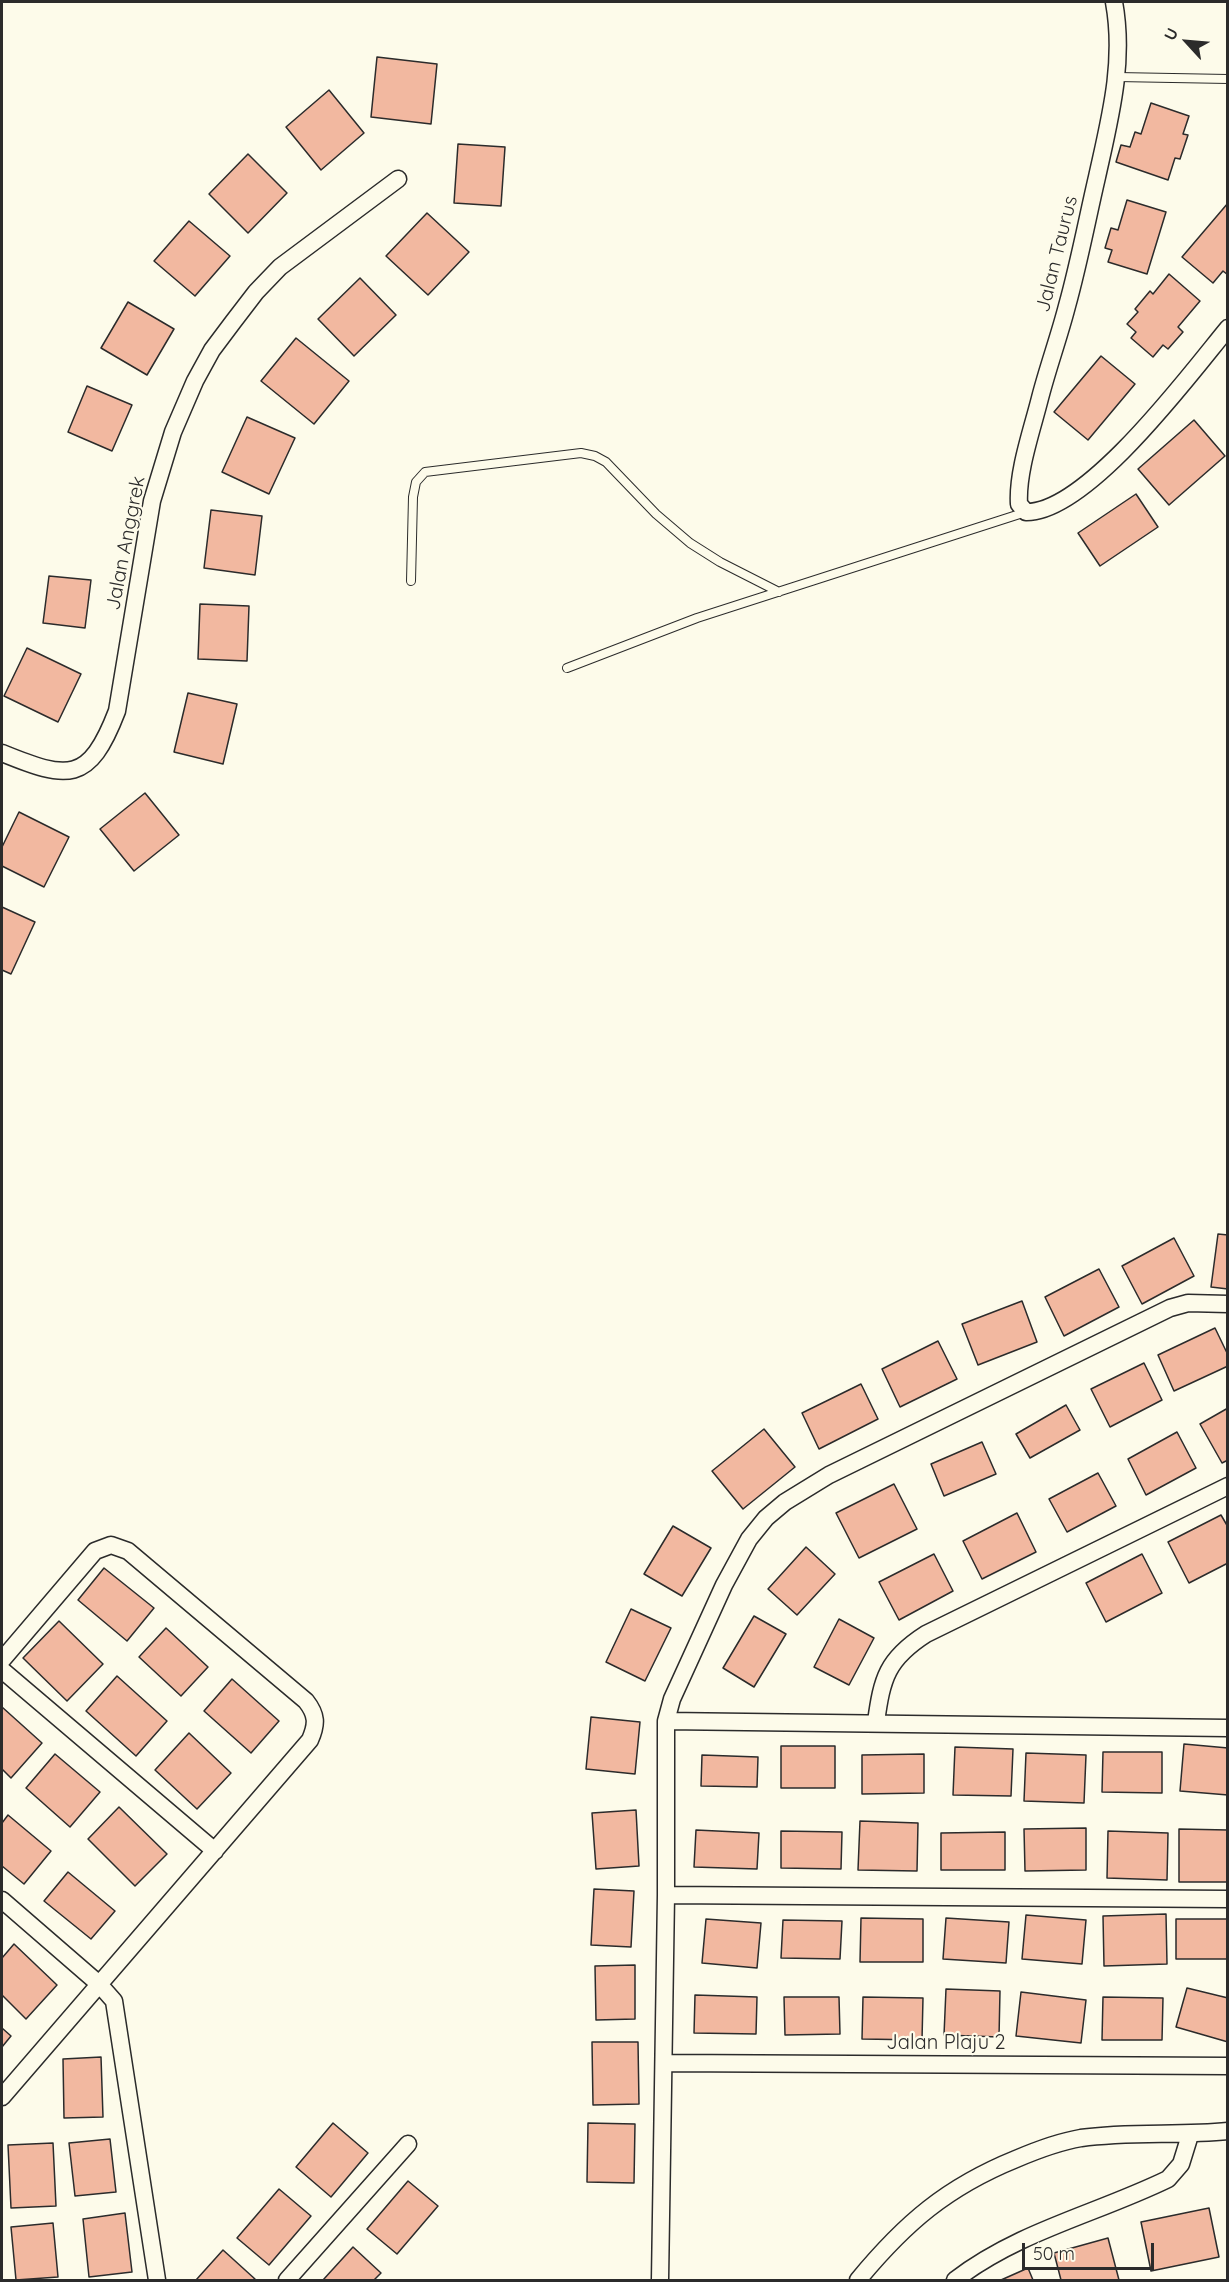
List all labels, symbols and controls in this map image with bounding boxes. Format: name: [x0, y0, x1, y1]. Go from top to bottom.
north arrow: [1157, 12, 1217, 72]
text: U: [1159, 25, 1182, 44]
street label: Jalan Taurus: [1031, 193, 1083, 315]
street label: Jalan Anggrek: [101, 474, 151, 612]
street label: Jalan Plaju 2: [886, 2031, 1006, 2055]
scale bar: [1025, 2231, 1157, 2269]
text: 50 m: [1033, 2242, 1075, 2265]

